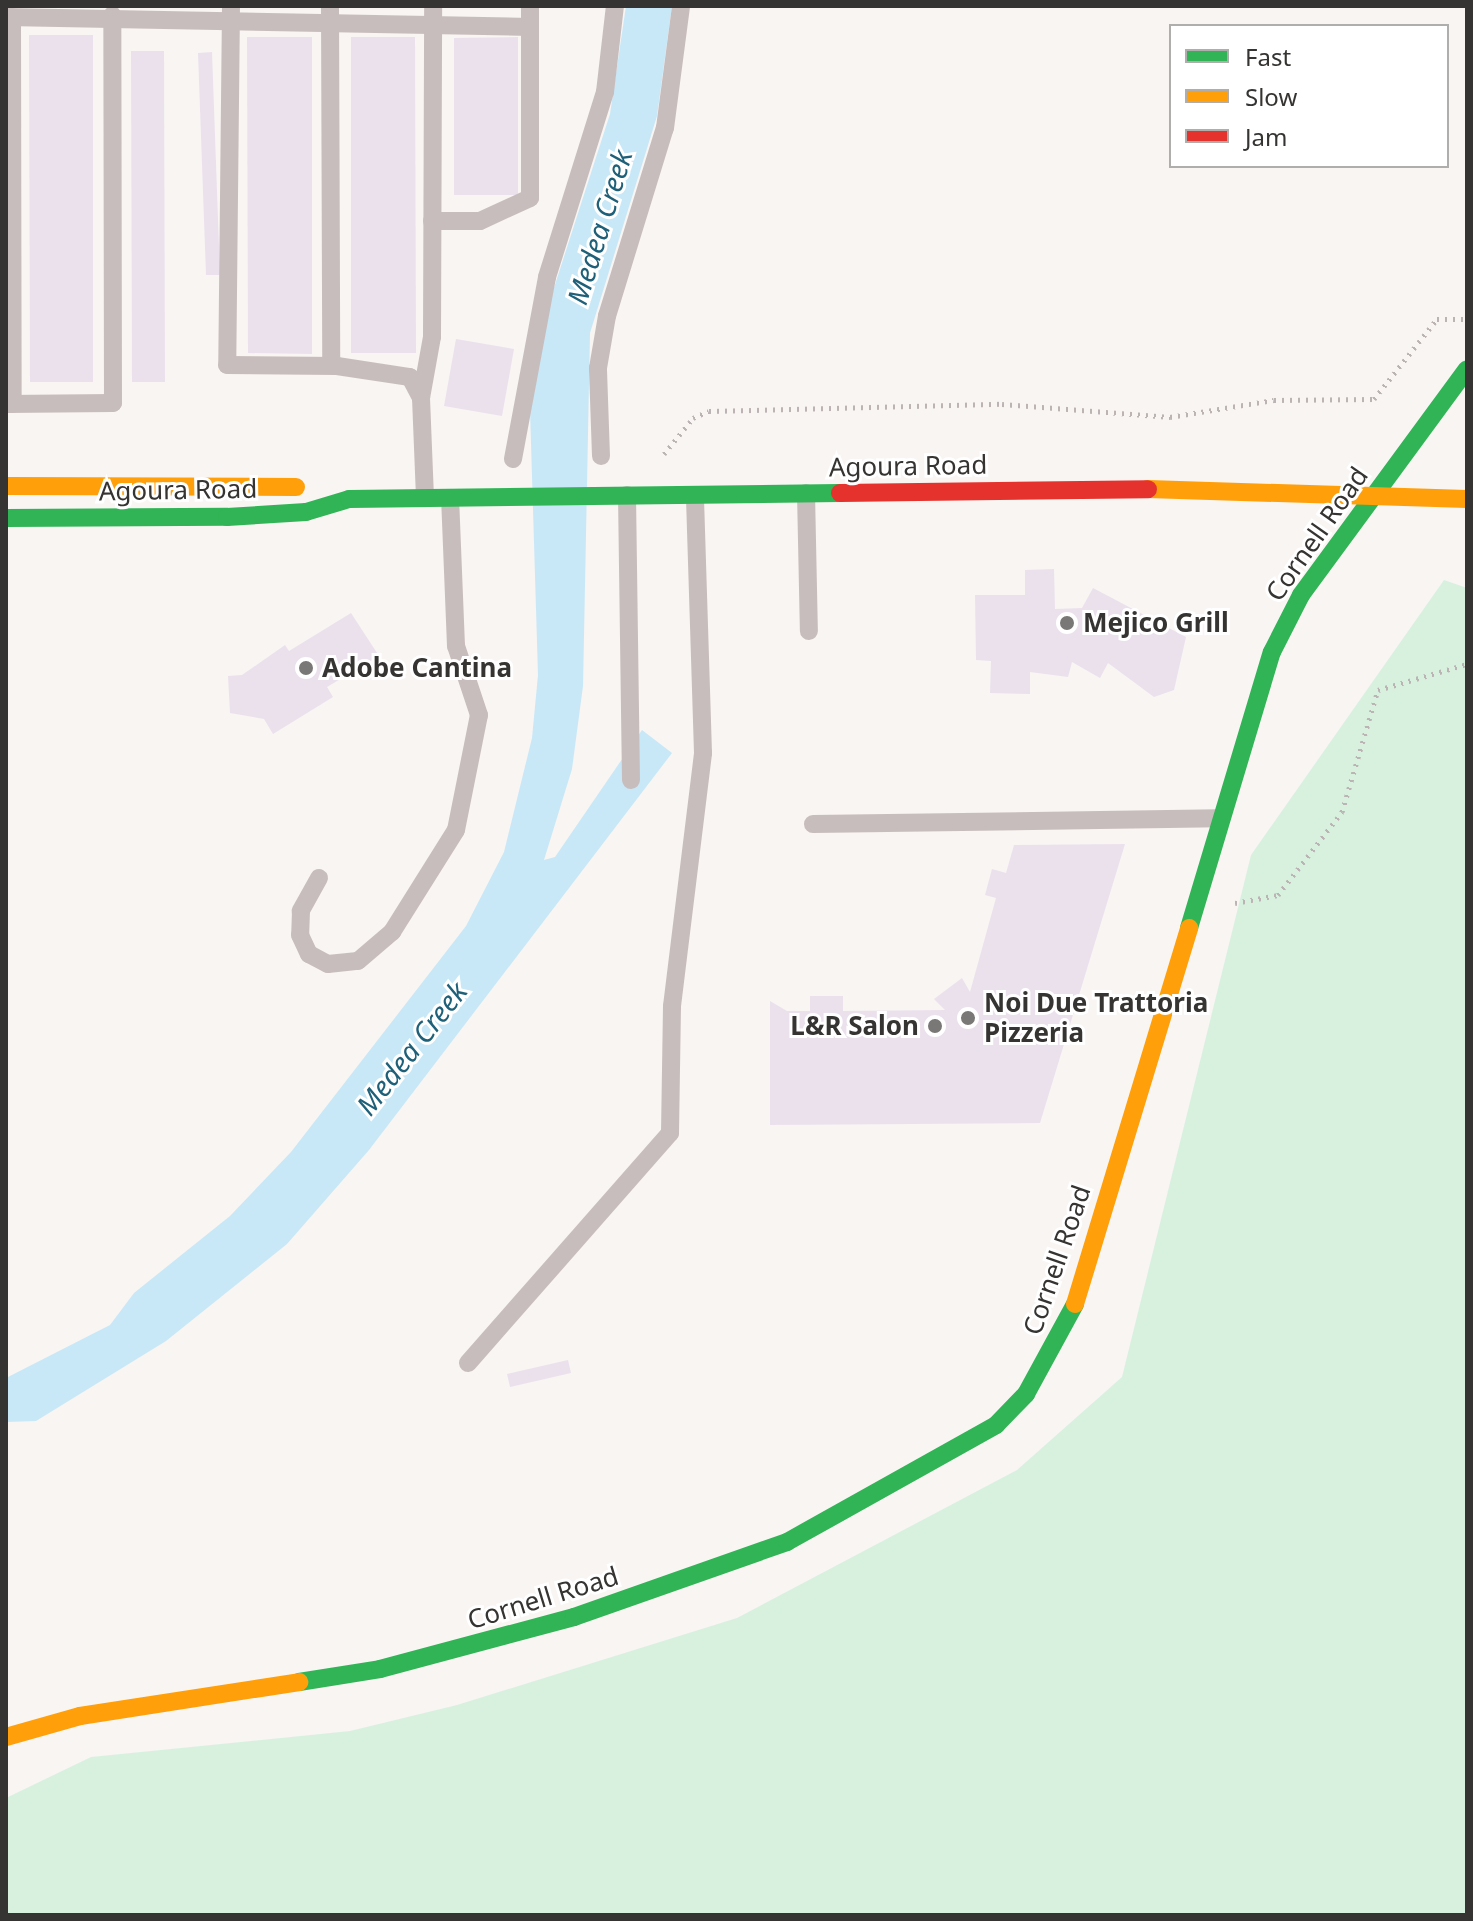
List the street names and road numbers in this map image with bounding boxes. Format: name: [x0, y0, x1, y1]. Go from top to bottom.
street label: Agoura Road: [829, 449, 987, 483]
street label: Cornell Road: [1259, 461, 1375, 607]
street label: Agoura Road: [99, 473, 257, 507]
street label: Cornell Road: [1017, 1181, 1097, 1339]
street label: Cornell Road: [464, 1560, 622, 1636]

